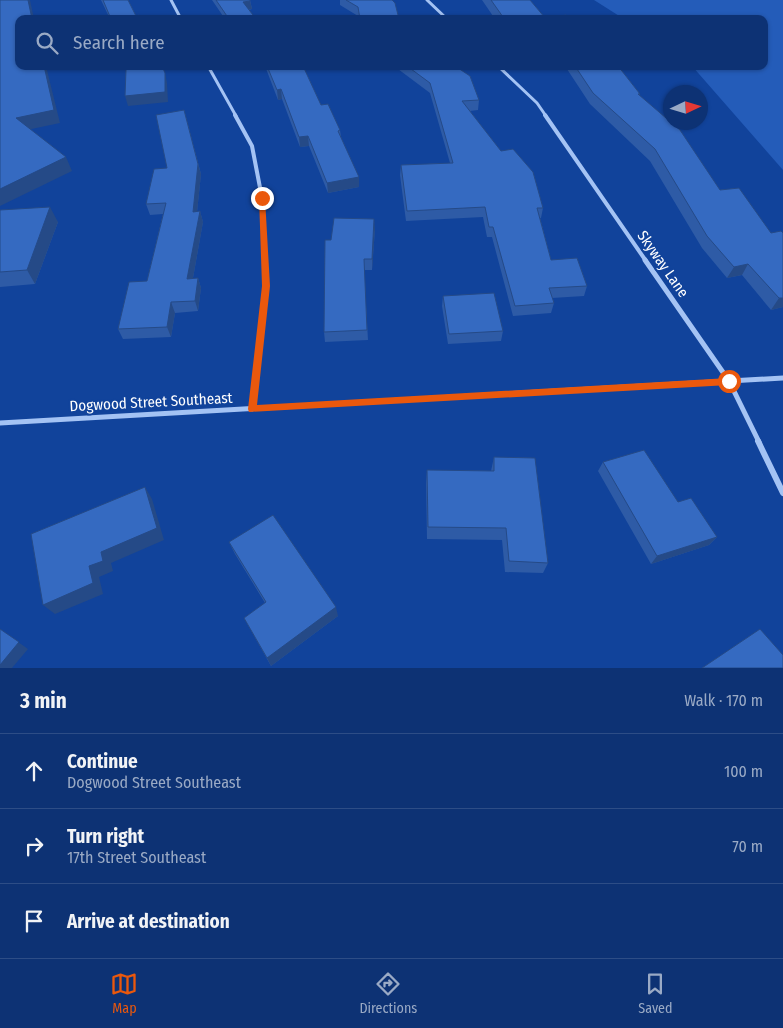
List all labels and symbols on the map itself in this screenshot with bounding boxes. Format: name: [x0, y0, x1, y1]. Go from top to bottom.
north arrow: [663, 85, 708, 130]
route end: [251, 187, 274, 210]
street label: Skyway Lane: [633, 227, 693, 301]
route start: [718, 370, 741, 393]
street label: Dogwood Street Southeast: [69, 389, 233, 415]

